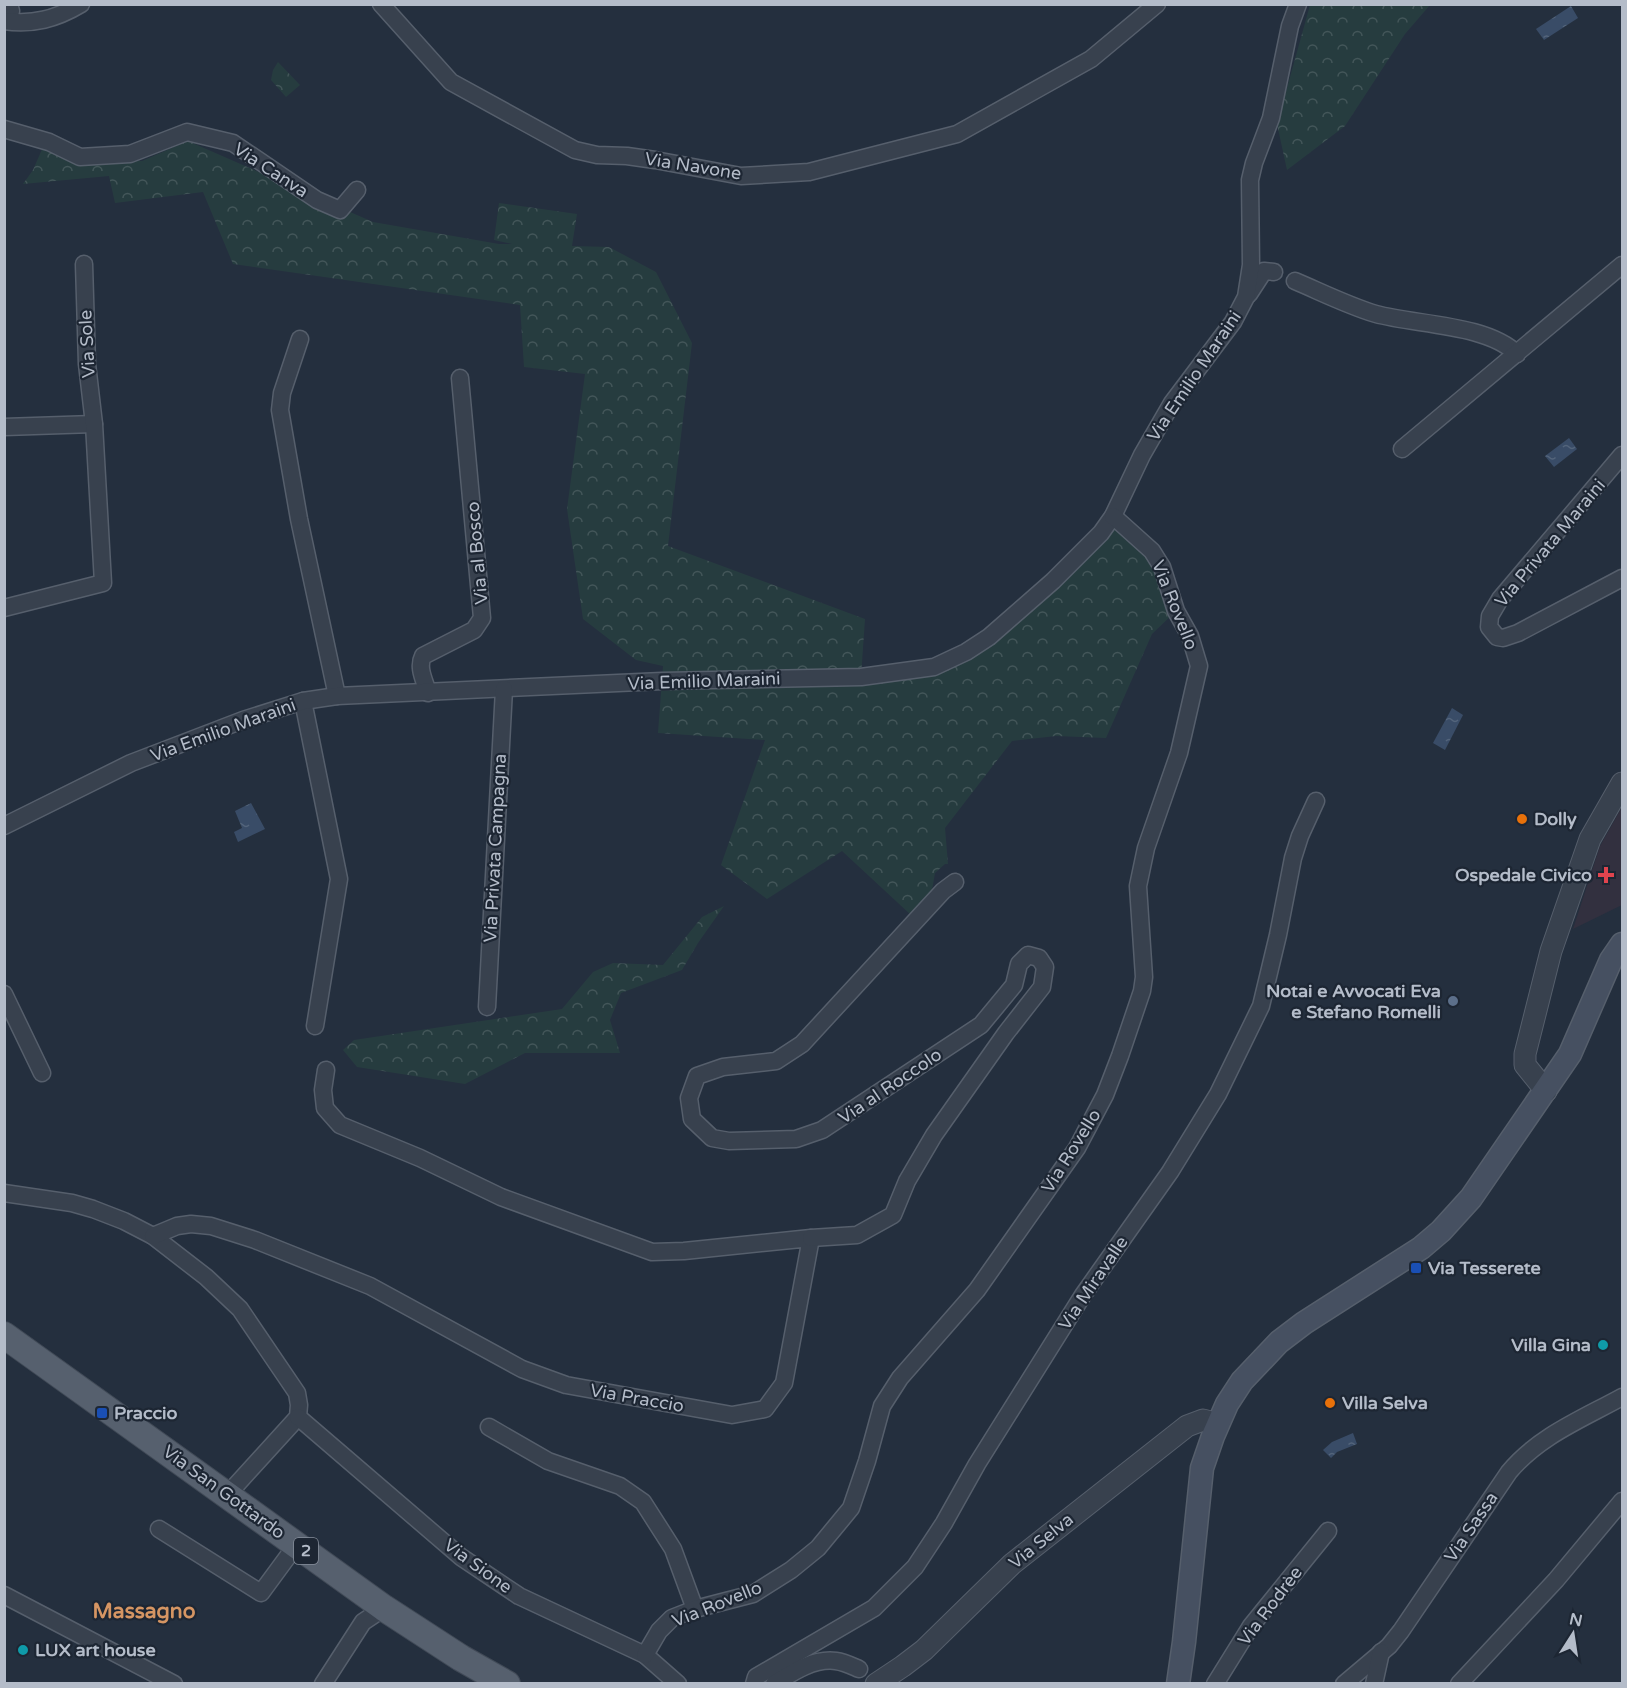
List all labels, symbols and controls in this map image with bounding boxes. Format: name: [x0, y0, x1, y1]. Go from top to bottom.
street label: Via Canva: [230, 138, 312, 202]
street label: Via Navone: [643, 148, 743, 184]
street label: Via Emilio Maraini: [1142, 306, 1246, 446]
street label: Via Sole: [74, 309, 100, 379]
street label: Via Privata Maraini: [1490, 475, 1610, 611]
street label: Via al Bosco: [462, 501, 492, 605]
street label: Via Rovello: [1147, 557, 1203, 653]
street label: Via Emilio Maraini: [627, 667, 781, 695]
street label: Via Emilio Maraini: [147, 694, 299, 766]
street label: Via Privata Campagna: [479, 753, 511, 943]
place label: Dolly: [1534, 808, 1577, 830]
marker: Dolly: [1515, 812, 1529, 826]
place label: Ospedale Civico: [1455, 864, 1592, 886]
marker: Ospedale Civico: [1597, 866, 1615, 884]
place label: Notai e Avvocati Eva e Stefano Romelli: [1266, 980, 1441, 1023]
marker: Notai e Avvocati Eva e Stefano Romelli: [1446, 994, 1460, 1008]
street label: Via al Roccolo: [834, 1043, 946, 1129]
street label: Via Rovello: [1037, 1105, 1105, 1197]
street label: Via Miravalle: [1053, 1232, 1133, 1334]
place label: Via Tesserete: [1428, 1257, 1541, 1279]
marker: Via Tesserete: [1409, 1261, 1423, 1275]
place label: Villa Gina: [1511, 1334, 1591, 1356]
marker: Villa Gina: [1596, 1338, 1610, 1352]
street label: Via Praccio: [588, 1379, 686, 1417]
place label: Villa Selva: [1342, 1392, 1428, 1414]
marker: Villa Selva: [1323, 1396, 1337, 1410]
place label: Praccio: [114, 1402, 178, 1424]
marker: Praccio: [95, 1406, 109, 1420]
street label: Via San Gottardo: [159, 1440, 289, 1544]
street label: Via Sassa: [1439, 1488, 1503, 1566]
street label: Via Selva: [1004, 1508, 1078, 1574]
street label: Via Sione: [440, 1534, 516, 1598]
road number: 2: [294, 1538, 318, 1564]
street label: Via Rodrèe: [1233, 1562, 1307, 1650]
street label: Via Rovello: [669, 1576, 765, 1632]
district label: Massagno: [93, 1599, 196, 1624]
north arrow: [1543, 1604, 1603, 1664]
text: N: [1568, 1609, 1584, 1631]
place label: LUX art house: [35, 1639, 156, 1661]
marker: LUX art house: [16, 1643, 30, 1657]

